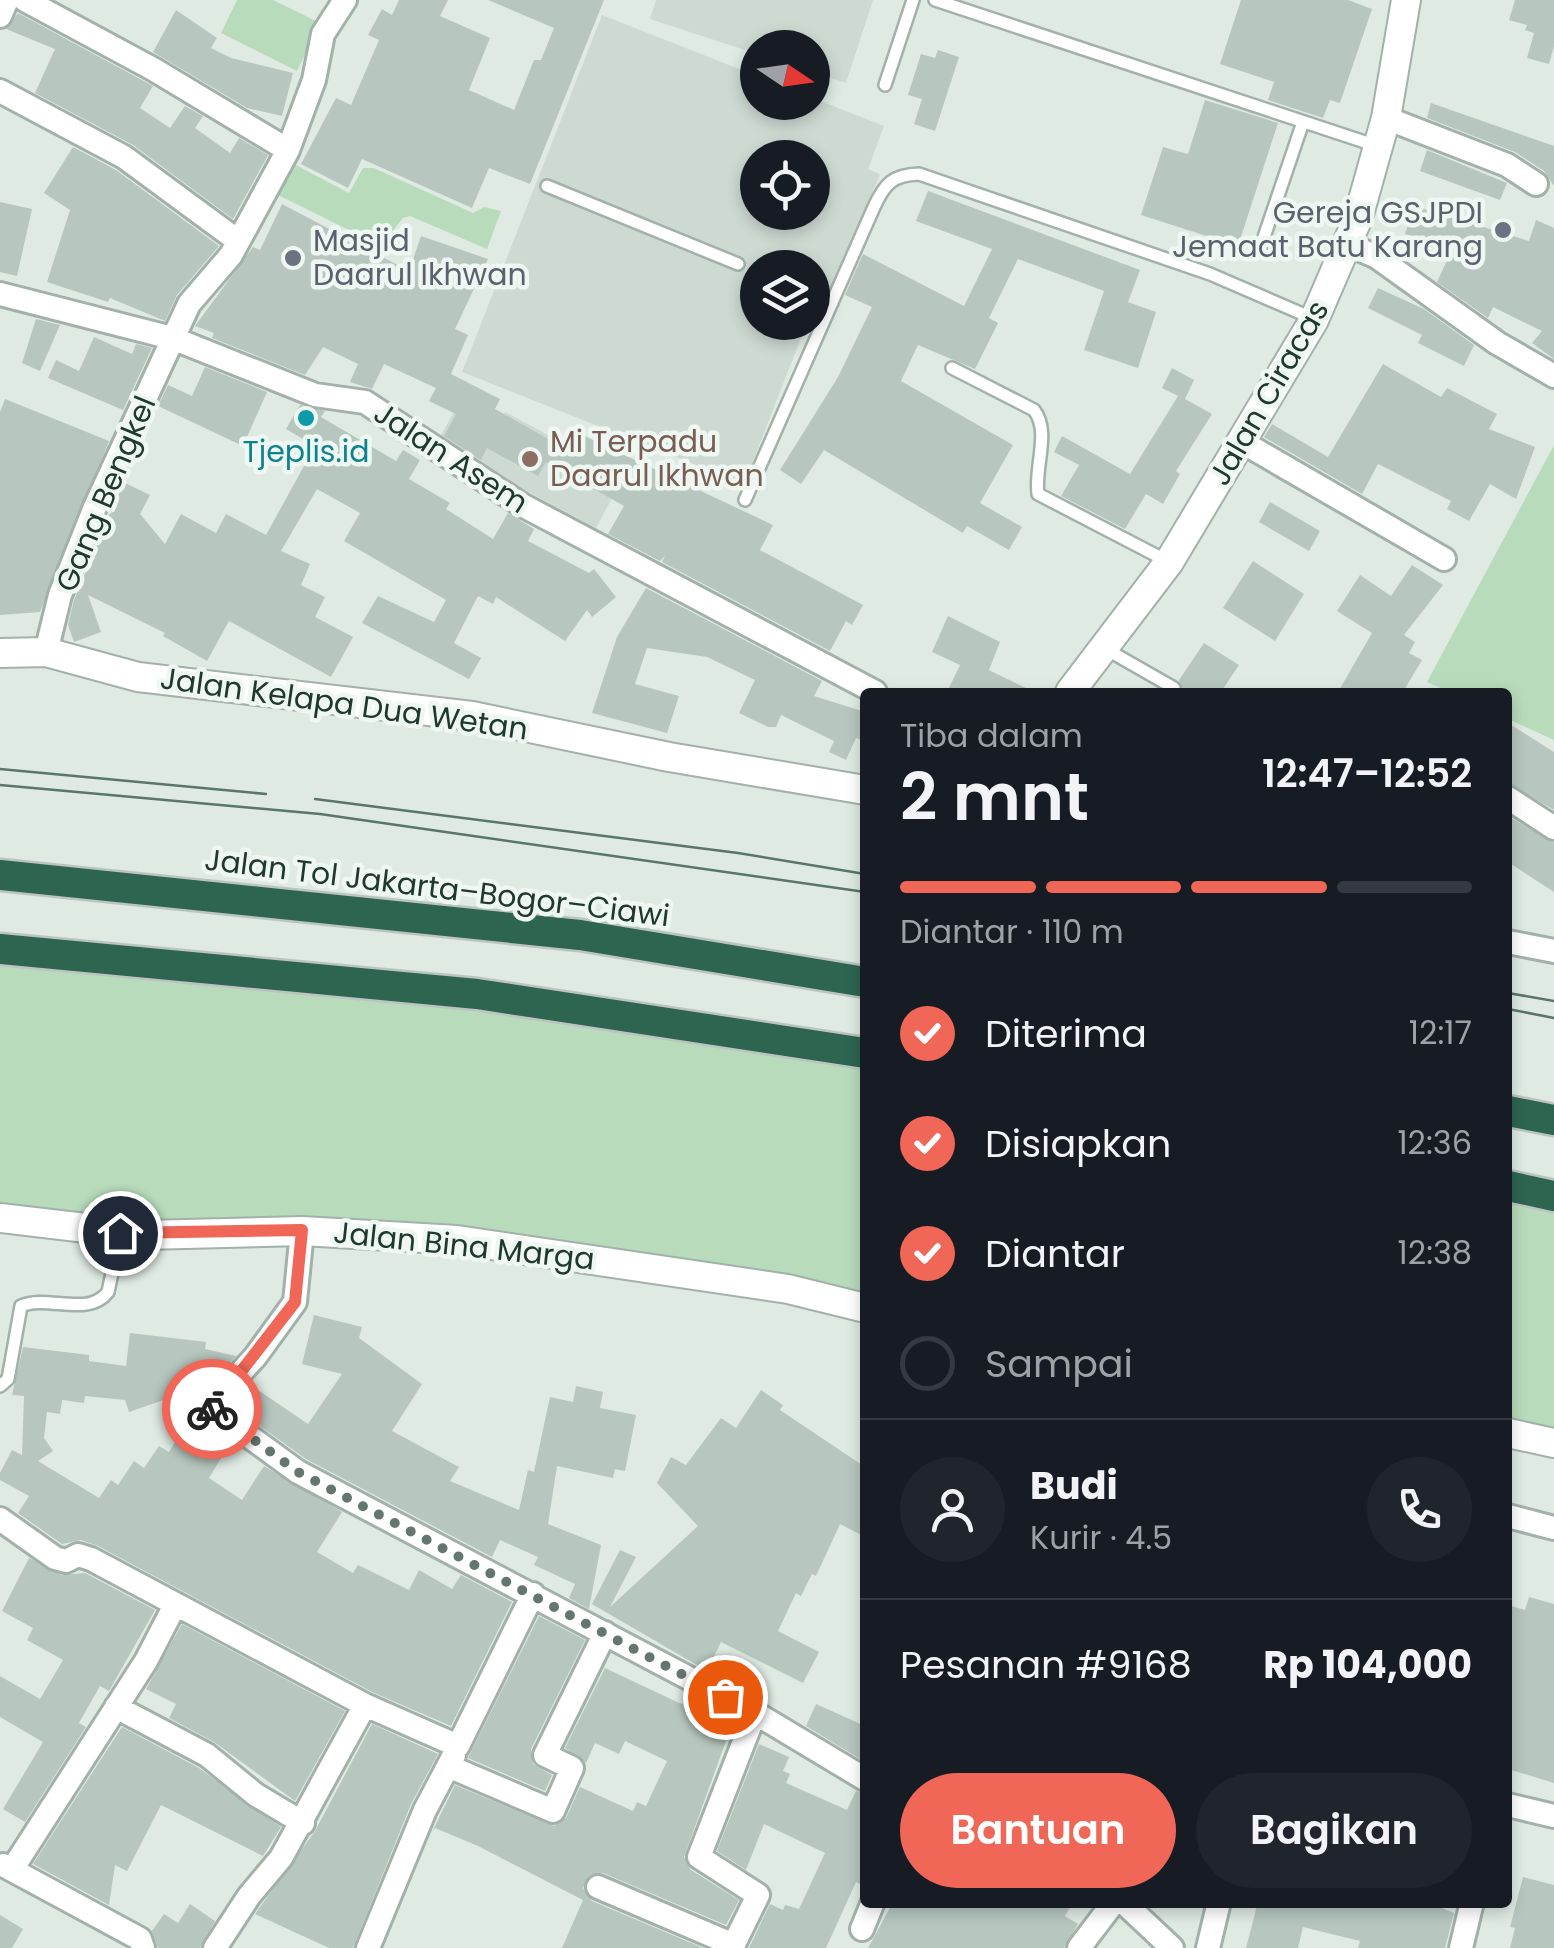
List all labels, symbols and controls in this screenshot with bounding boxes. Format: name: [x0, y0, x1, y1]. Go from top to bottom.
north arrow: [740, 30, 830, 120]
map controls: [740, 30, 830, 340]
button: locate: [740, 140, 830, 230]
place label: Gereja GSJPDI Jemaat Batu Karang: [1172, 191, 1483, 268]
place label: Masjid Daarul Ikhwan: [313, 219, 527, 296]
marker: Gereja GSJPDI Jemaat Batu Karang: [1492, 219, 1514, 241]
marker: Masjid Daarul Ikhwan: [282, 247, 304, 269]
button: layers: [740, 250, 830, 340]
street label: Jalan Ciracas: [1198, 292, 1339, 493]
street label: Gang Bengkel: [45, 389, 166, 598]
street label: Jalan Asem: [366, 392, 537, 524]
marker: Tjeplis.id: [295, 407, 317, 429]
place label: Mi Terpadu Daarul Ikhwan: [550, 420, 764, 497]
place label: Tjeplis.id: [243, 430, 369, 473]
marker: Mi Terpadu Daarul Ikhwan: [519, 448, 541, 470]
street label: Jalan Kelapa Dua Wetan: [157, 656, 531, 751]
text: Tiba dalam: [900, 713, 1083, 758]
text: 12:47–12:52: [1262, 747, 1472, 800]
text: 2 mnt: [900, 752, 1089, 843]
street label: Jalan Tol Jakarta–Bogor–Ciawi: [202, 838, 672, 937]
text: Diantar · 110 m: [900, 909, 1124, 954]
icon: check: [900, 1006, 955, 1061]
text: Diterima: [985, 1007, 1147, 1060]
text: 12:17: [1409, 1010, 1472, 1055]
icon: check: [900, 1116, 955, 1171]
text: Disiapkan: [985, 1117, 1171, 1170]
text: 12:36: [1397, 1120, 1472, 1165]
pin: [78, 1191, 163, 1276]
icon: home: [93, 1206, 148, 1261]
street label: Jalan Bina Marga: [331, 1210, 597, 1281]
icon: check: [900, 1226, 955, 1281]
text: Diantar: [985, 1227, 1125, 1280]
text: 12:38: [1398, 1230, 1472, 1275]
text: Sampai: [985, 1337, 1133, 1390]
courier: [162, 1359, 262, 1459]
icon: bike: [185, 1382, 240, 1437]
button: person: [900, 1457, 1005, 1562]
button: phone: [1367, 1457, 1472, 1562]
text: Budi: [1030, 1459, 1118, 1512]
text: Kurir · 4.5: [1030, 1515, 1172, 1560]
text: Pesanan #9168: [900, 1638, 1192, 1691]
text: Rp 104,000: [1263, 1638, 1472, 1691]
pin: [683, 1655, 768, 1740]
icon: bag: [698, 1670, 753, 1725]
button: Bantuan: [900, 1773, 1176, 1888]
button: Bagikan: [1196, 1773, 1472, 1888]

